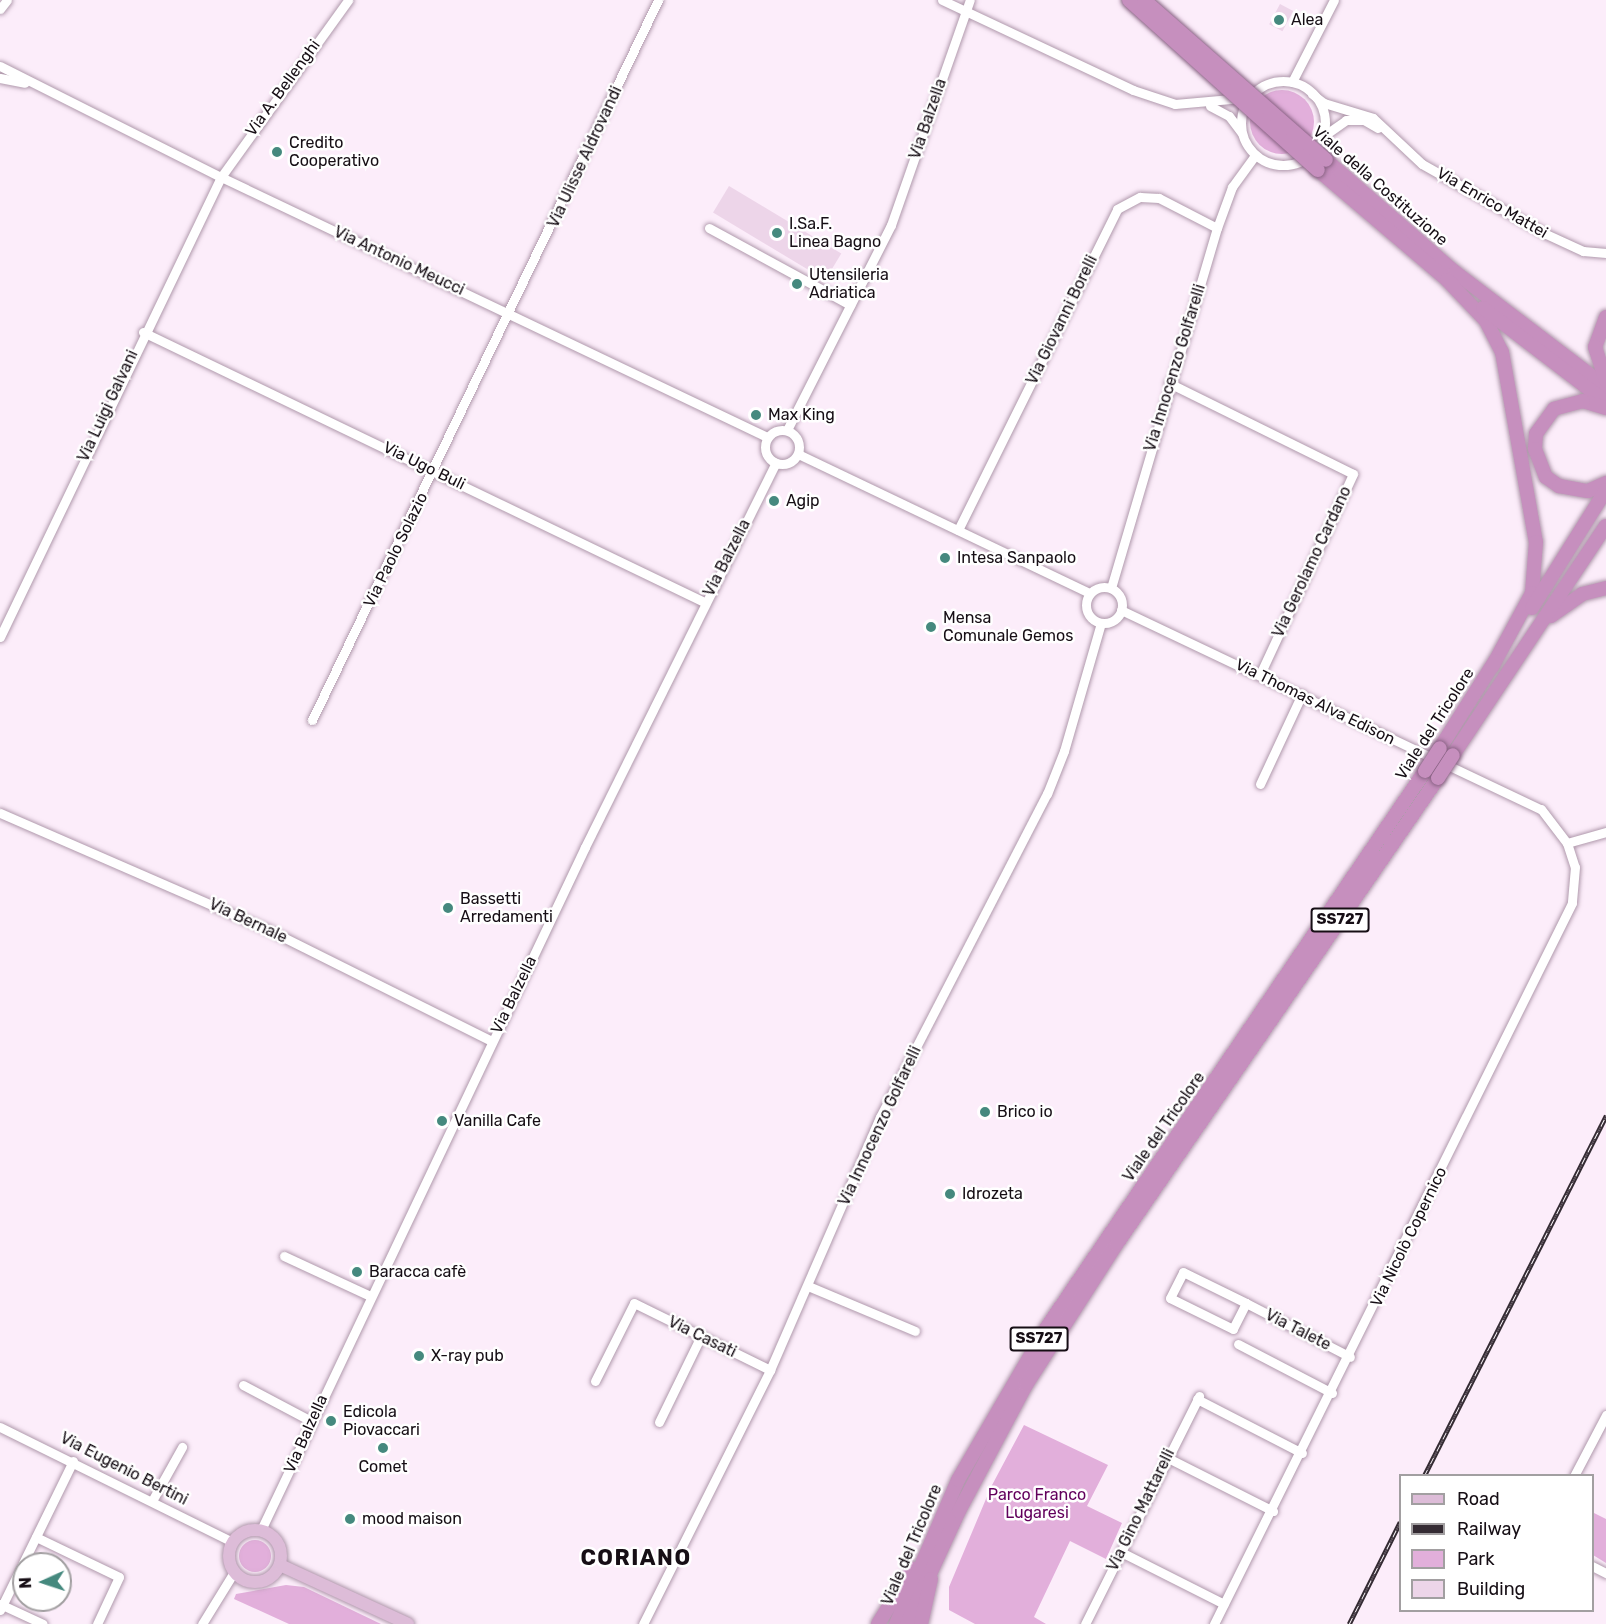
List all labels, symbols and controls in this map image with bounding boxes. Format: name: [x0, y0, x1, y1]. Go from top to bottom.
place label: Alea: [1291, 10, 1323, 30]
marker: Alea: [1272, 13, 1286, 27]
street label: Via A. Bellenghi: [241, 36, 325, 140]
street label: Via Balzella: [905, 76, 951, 162]
street label: Via Ulisse Aldrovandi: [544, 83, 626, 231]
street label: Viale della Costituzione: [1309, 122, 1451, 250]
place label: Credito Cooperativo: [289, 133, 379, 171]
marker: Credito Cooperativo: [270, 145, 284, 159]
street label: Via Enrico Mattei: [1433, 163, 1551, 243]
place label: I.Sa.F. Linea Bagno: [789, 214, 881, 252]
street label: Via Antonio Meucci: [330, 222, 468, 300]
marker: I.Sa.F. Linea Bagno: [770, 226, 784, 240]
street label: Via Giovanni Borelli: [1022, 252, 1102, 388]
place label: Utensileria Adriatica: [809, 265, 889, 303]
marker: Utensileria Adriatica: [790, 277, 804, 291]
street label: Via Innocenzo Golfarelli: [1140, 282, 1210, 454]
street label: Via Luigi Galvani: [74, 347, 142, 465]
place label: Max King: [768, 405, 835, 425]
marker: Max King: [749, 408, 763, 422]
street label: Via Ugo Buli: [380, 438, 468, 494]
street label: Via Gerolamo Cardano: [1268, 483, 1356, 641]
street label: Via Paolo Solazio: [360, 490, 432, 610]
place label: Agip: [786, 491, 820, 511]
marker: Agip: [767, 494, 781, 508]
street label: Via Balzella: [699, 516, 755, 600]
place label: Intesa Sanpaolo: [957, 548, 1076, 568]
marker: Intesa Sanpaolo: [938, 551, 952, 565]
place label: Mensa Comunale Gemos: [943, 608, 1073, 646]
marker: Mensa Comunale Gemos: [924, 620, 938, 634]
street label: Via Thomas Alva Edison: [1232, 655, 1398, 749]
street label: Viale del Tricolore: [1392, 664, 1478, 784]
place label: Bassetti Arredamenti: [460, 889, 553, 927]
street label: Via Bernale: [206, 895, 290, 947]
marker: Bassetti Arredamenti: [441, 901, 455, 915]
road number: SS727: [1310, 908, 1370, 932]
street label: Via Balzella: [487, 953, 541, 1037]
street label: Via Innocenzo Golfarelli: [835, 1043, 925, 1209]
street label: Viale del Tricolore: [1119, 1068, 1209, 1186]
place label: Brico io: [997, 1102, 1053, 1122]
marker: Brico io: [978, 1105, 992, 1119]
place label: Vanilla Cafe: [454, 1111, 541, 1131]
marker: Vanilla Cafe: [435, 1114, 449, 1128]
street label: Via Nicolò Copernico: [1367, 1164, 1451, 1310]
place label: Idrozeta: [962, 1184, 1023, 1204]
marker: Idrozeta: [943, 1187, 957, 1201]
place label: Baracca cafè: [369, 1262, 466, 1282]
marker: Baracca cafè: [350, 1265, 364, 1279]
street label: Via Talete: [1262, 1305, 1334, 1355]
street label: Via Casati: [665, 1312, 739, 1362]
road number: SS727: [1009, 1327, 1069, 1351]
place label: X-ray pub: [431, 1346, 504, 1366]
marker: X-ray pub: [412, 1349, 426, 1363]
street label: Via Balzella: [280, 1392, 332, 1476]
place label: Edicola Piovaccari: [343, 1402, 420, 1440]
marker: Edicola Piovaccari: [324, 1414, 338, 1428]
street label: Via Eugenio Bertini: [57, 1428, 191, 1510]
marker: Comet: [376, 1441, 390, 1455]
street label: Via Gino Mattarelli: [1103, 1446, 1179, 1574]
place label: Comet: [358, 1457, 408, 1477]
legend: [1399, 1474, 1594, 1612]
street label: Viale del Tricolore: [878, 1481, 946, 1609]
park label: Parco Franco Lugaresi: [988, 1485, 1086, 1523]
text: Road: [1457, 1488, 1500, 1510]
place label: mood maison: [362, 1509, 462, 1529]
marker: mood maison: [343, 1512, 357, 1526]
text: Railway: [1457, 1518, 1521, 1540]
district label: CORIANO: [580, 1545, 692, 1571]
text: Park: [1457, 1548, 1494, 1570]
north arrow: [12, 1552, 72, 1612]
text: N: [16, 1577, 35, 1589]
text: Building: [1457, 1578, 1525, 1600]

